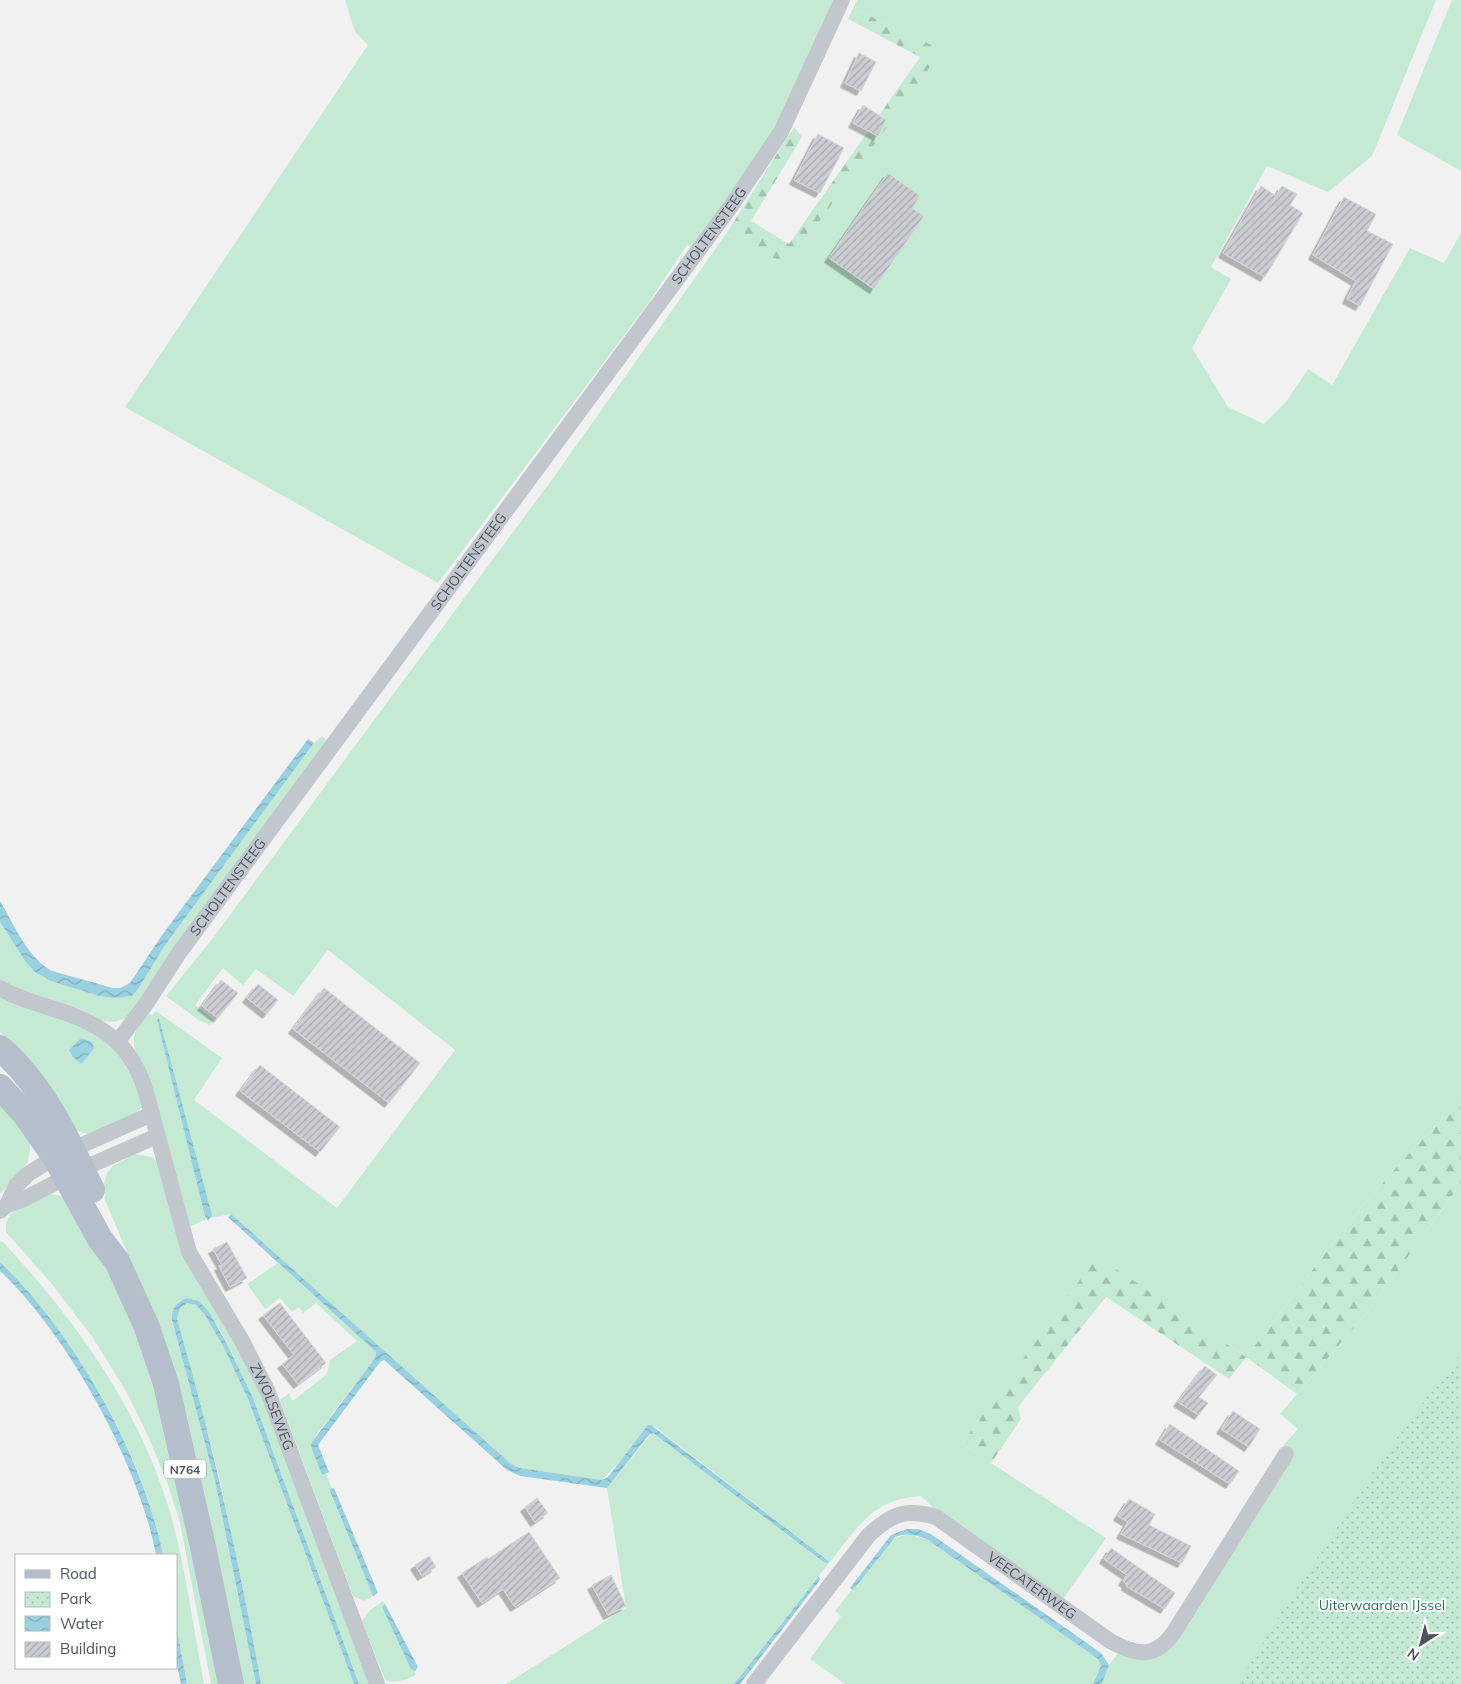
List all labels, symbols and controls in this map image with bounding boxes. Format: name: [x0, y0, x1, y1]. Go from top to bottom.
street label: SCHOLTENSTEEG: [667, 183, 750, 288]
street label: SCHOLTENSTEEG: [426, 509, 510, 614]
street label: SCHOLTENSTEEG: [186, 835, 270, 939]
street label: ZWOLSEWEG: [246, 1360, 298, 1453]
road number: N764: [164, 1460, 206, 1478]
street label: VEECATERWEG: [984, 1548, 1080, 1623]
legend: [15, 1554, 178, 1669]
text: Road: [60, 1564, 97, 1583]
text: Park: [60, 1589, 92, 1608]
park label: Uiterwaarden IJssel: [1319, 1596, 1445, 1614]
text: Water: [60, 1614, 104, 1633]
north arrow: [1396, 1619, 1446, 1669]
text: Building: [60, 1639, 116, 1658]
text: N: [1404, 1644, 1423, 1665]

